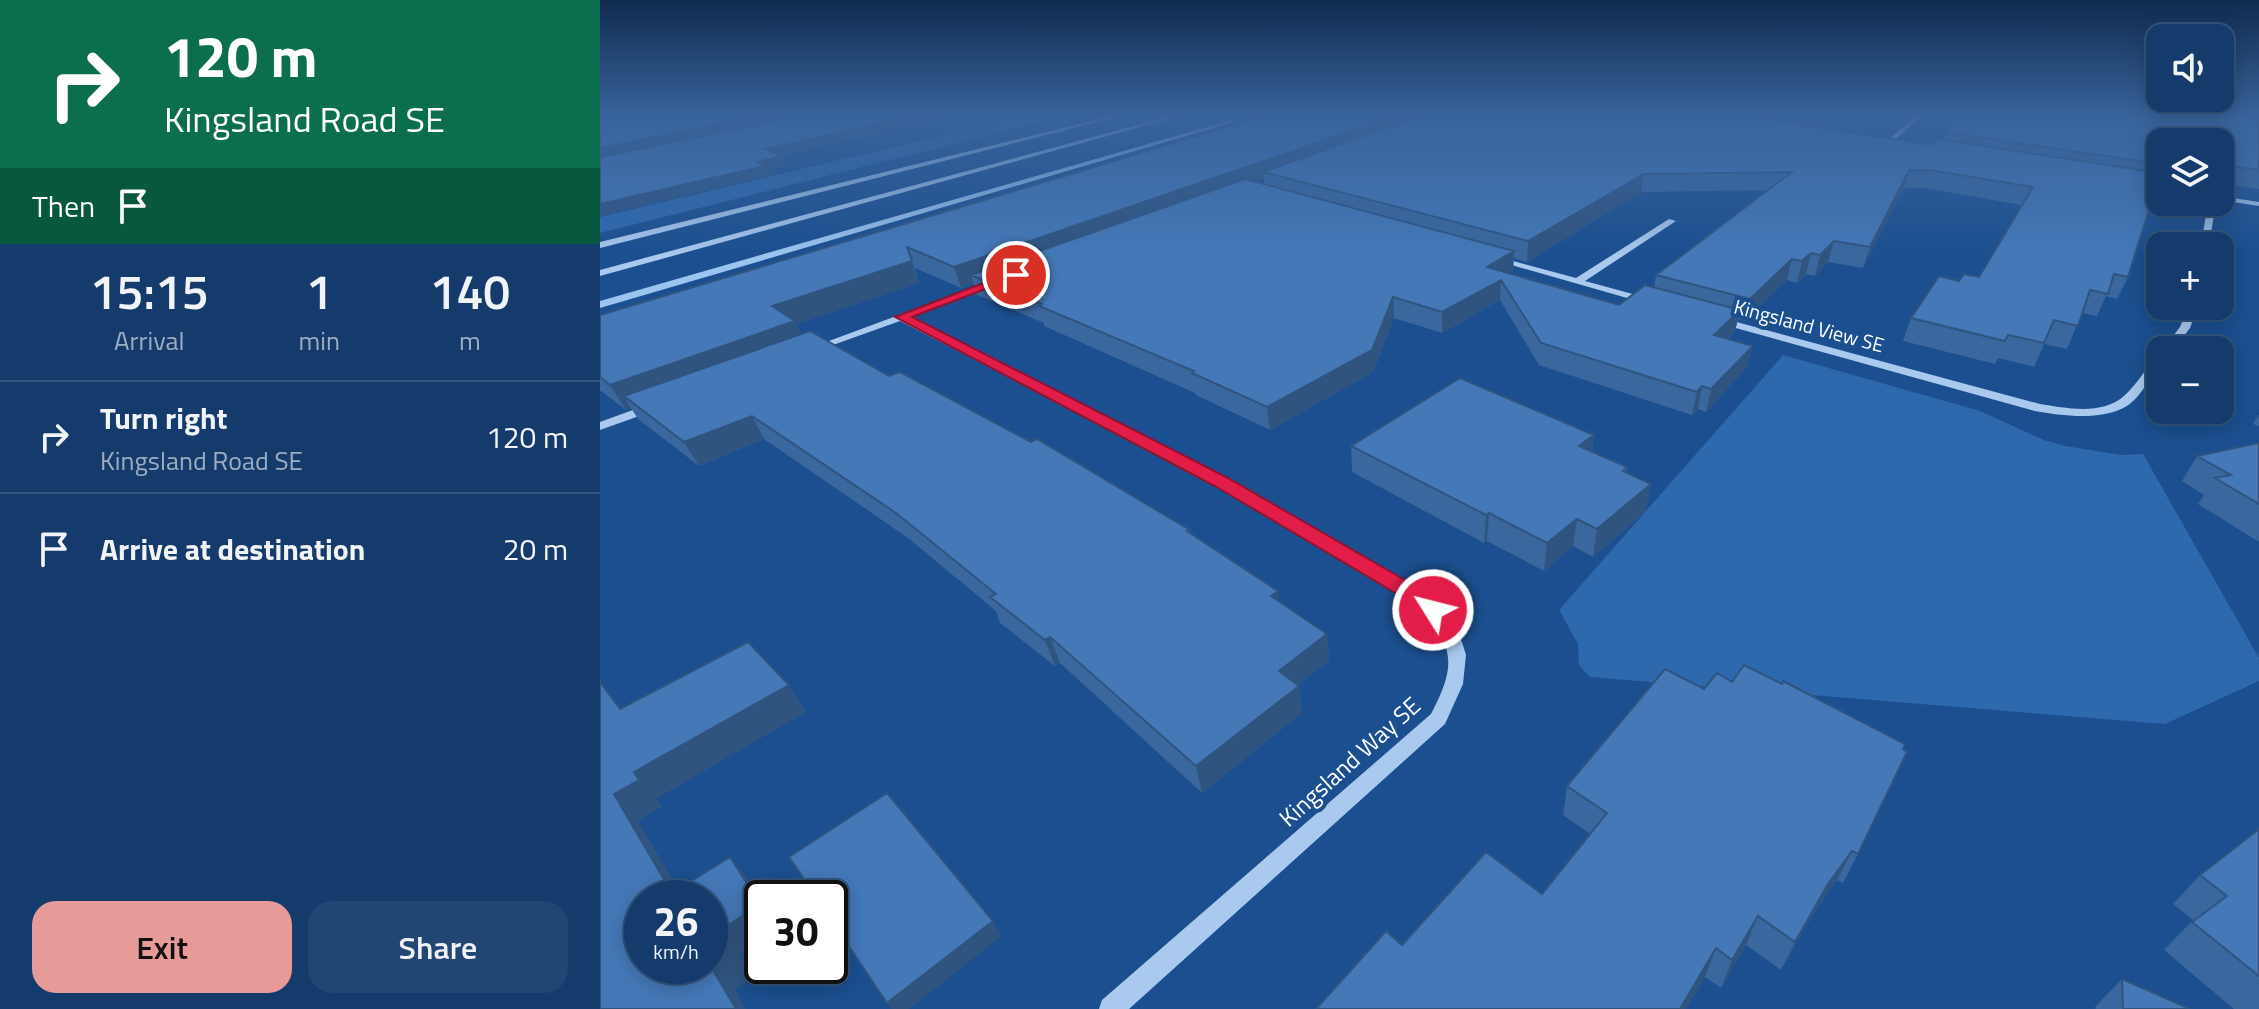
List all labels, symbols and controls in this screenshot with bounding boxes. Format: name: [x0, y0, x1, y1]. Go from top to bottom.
text: 120 m: [164, 14, 317, 99]
map controls: [2146, 24, 2234, 424]
button: sound: [2146, 24, 2234, 112]
icon: right: [32, 32, 136, 136]
text: Kingsland Road SE: [164, 91, 445, 146]
button: layers: [2146, 128, 2234, 216]
text: Then: [32, 183, 95, 229]
icon: arrive: [111, 184, 155, 228]
button: +: [2146, 232, 2234, 320]
pin: [982, 241, 1050, 309]
icon: arrive: [994, 253, 1038, 297]
text: 15:15: [90, 255, 209, 328]
text: 1: [306, 255, 333, 328]
text: 140: [430, 255, 510, 328]
street label: Kingsland View SE: [1731, 291, 1888, 360]
text: Arrival: [114, 321, 184, 360]
text: min: [298, 321, 340, 360]
text: m: [459, 321, 481, 360]
button: −: [2146, 336, 2234, 424]
text: Turn right: [100, 395, 228, 441]
text: 120 m: [486, 414, 568, 460]
icon: right: [32, 415, 76, 459]
text: Kingsland Road SE: [100, 441, 303, 480]
text: Arrive at destination: [100, 526, 365, 572]
text: 20 m: [503, 526, 568, 572]
icon: arrive: [32, 527, 76, 571]
position arrow: [1391, 568, 1475, 652]
street label: Kingsland Way SE: [1271, 688, 1428, 835]
speed limit sign: 30: [744, 880, 848, 984]
text: 26: [654, 891, 698, 952]
button: Exit: [32, 901, 292, 993]
button: Share: [308, 901, 568, 993]
text: km/h: [653, 936, 699, 967]

